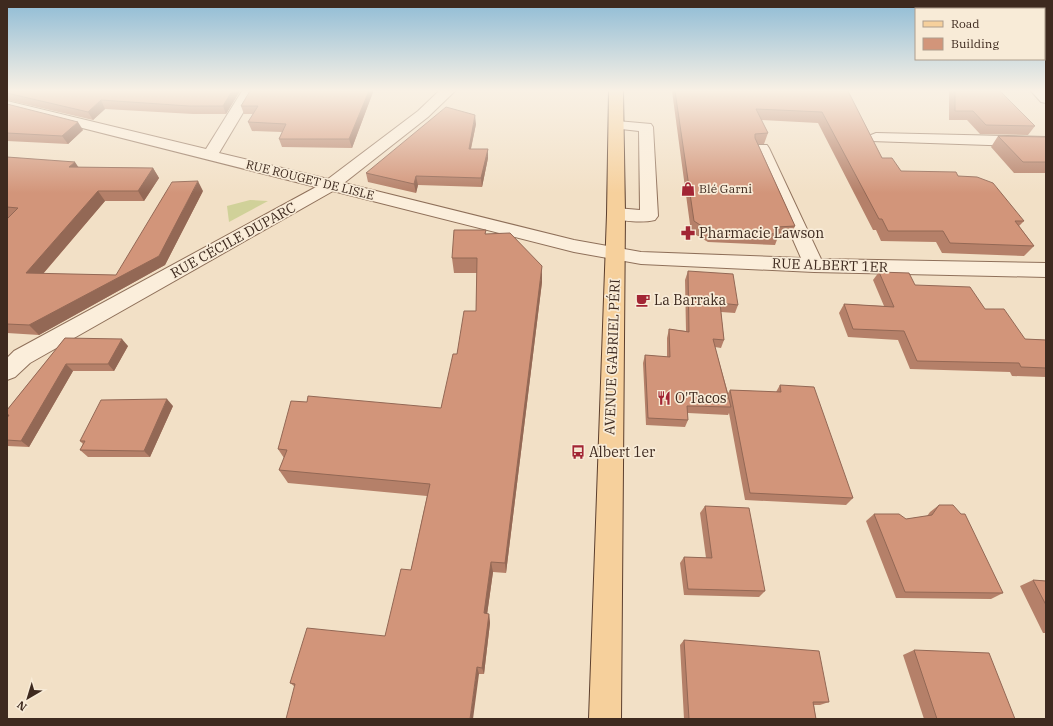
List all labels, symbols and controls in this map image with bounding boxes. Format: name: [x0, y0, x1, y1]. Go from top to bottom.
legend: [915, 8, 1045, 60]
text: Road: [951, 16, 980, 31]
text: Building: [951, 36, 999, 51]
street label: RUE ROUGET DE LISLE: [244, 156, 376, 203]
shop icon: Blé Garni: [680, 181, 696, 197]
place label: Blé Garni: [699, 181, 752, 196]
street label: RUE CÉCILE DUPARC: [167, 197, 299, 282]
place label: Pharmacie Lawson: [699, 224, 824, 242]
pharmacy icon: Pharmacie Lawson: [680, 225, 696, 241]
street label: RUE ALBERT 1ER: [772, 254, 889, 276]
street label: AVENUE GABRIEL PÉRI: [599, 278, 624, 435]
place label: La Barraka: [654, 291, 726, 309]
cafe icon: La Barraka: [635, 292, 651, 308]
place label: O'Tacos: [675, 389, 727, 407]
restaurant icon: O'Tacos: [656, 390, 672, 406]
place label: Albert 1er: [589, 443, 656, 461]
bus stop icon: Albert 1er: [570, 444, 586, 460]
north arrow: [8, 678, 48, 718]
text: N: [14, 698, 30, 714]

